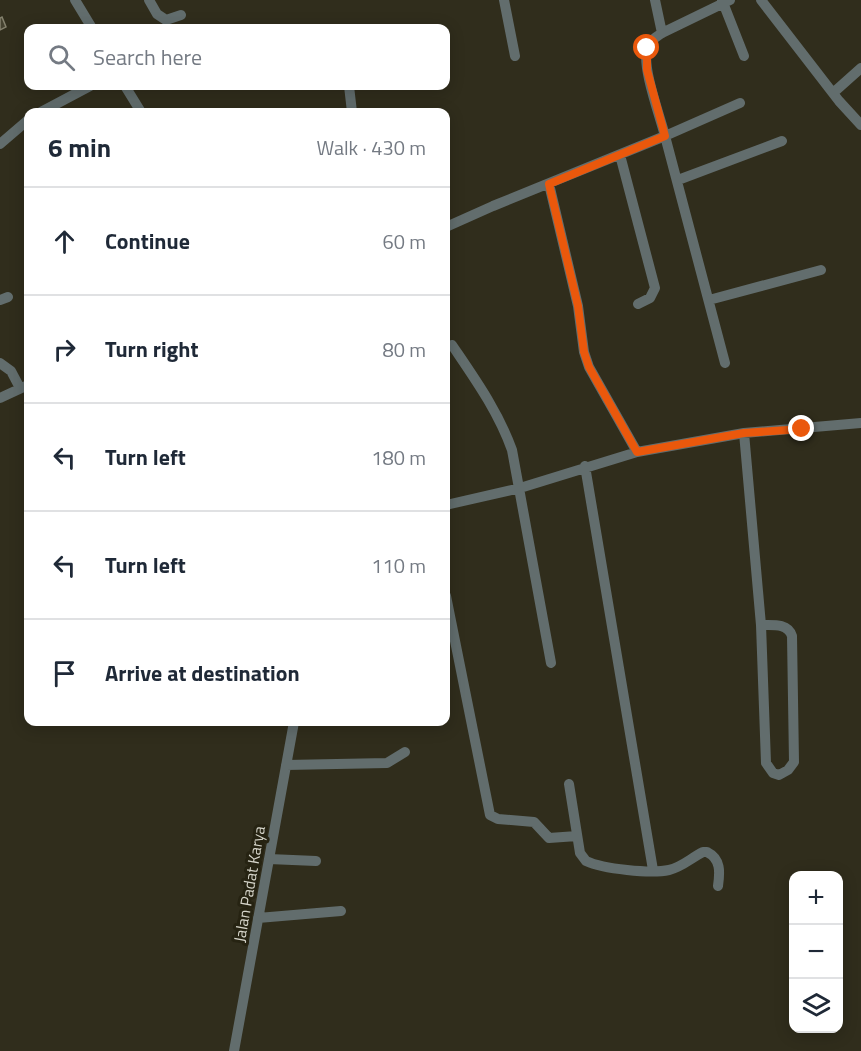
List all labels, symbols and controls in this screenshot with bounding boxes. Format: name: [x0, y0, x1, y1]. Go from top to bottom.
search box: [24, 24, 450, 90]
route start: [633, 34, 659, 60]
text: Search here: [93, 40, 202, 74]
icon: search: [45, 41, 78, 74]
text: 6 min: [48, 128, 111, 167]
text: Walk · 430 m: [317, 132, 426, 163]
text: Continue: [105, 224, 190, 258]
icon: ahead: [48, 225, 81, 258]
text: 60 m: [382, 226, 426, 257]
text: Turn right: [105, 332, 199, 366]
icon: right: [48, 333, 81, 366]
text: 80 m: [382, 334, 426, 365]
route end: [788, 415, 814, 441]
text: Turn left: [105, 440, 186, 474]
icon: left: [48, 441, 81, 474]
text: 180 m: [371, 442, 426, 473]
text: Turn left: [105, 548, 186, 582]
icon: left: [48, 549, 81, 582]
text: 110 m: [371, 550, 426, 581]
text: Arrive at destination: [105, 656, 300, 690]
icon: arrive: [48, 657, 81, 690]
street label: Jalan Padat Karya: [227, 824, 271, 944]
map controls: [789, 871, 843, 1033]
button: +: [789, 871, 843, 925]
button: −: [789, 925, 843, 979]
button: layers: [789, 979, 843, 1033]

